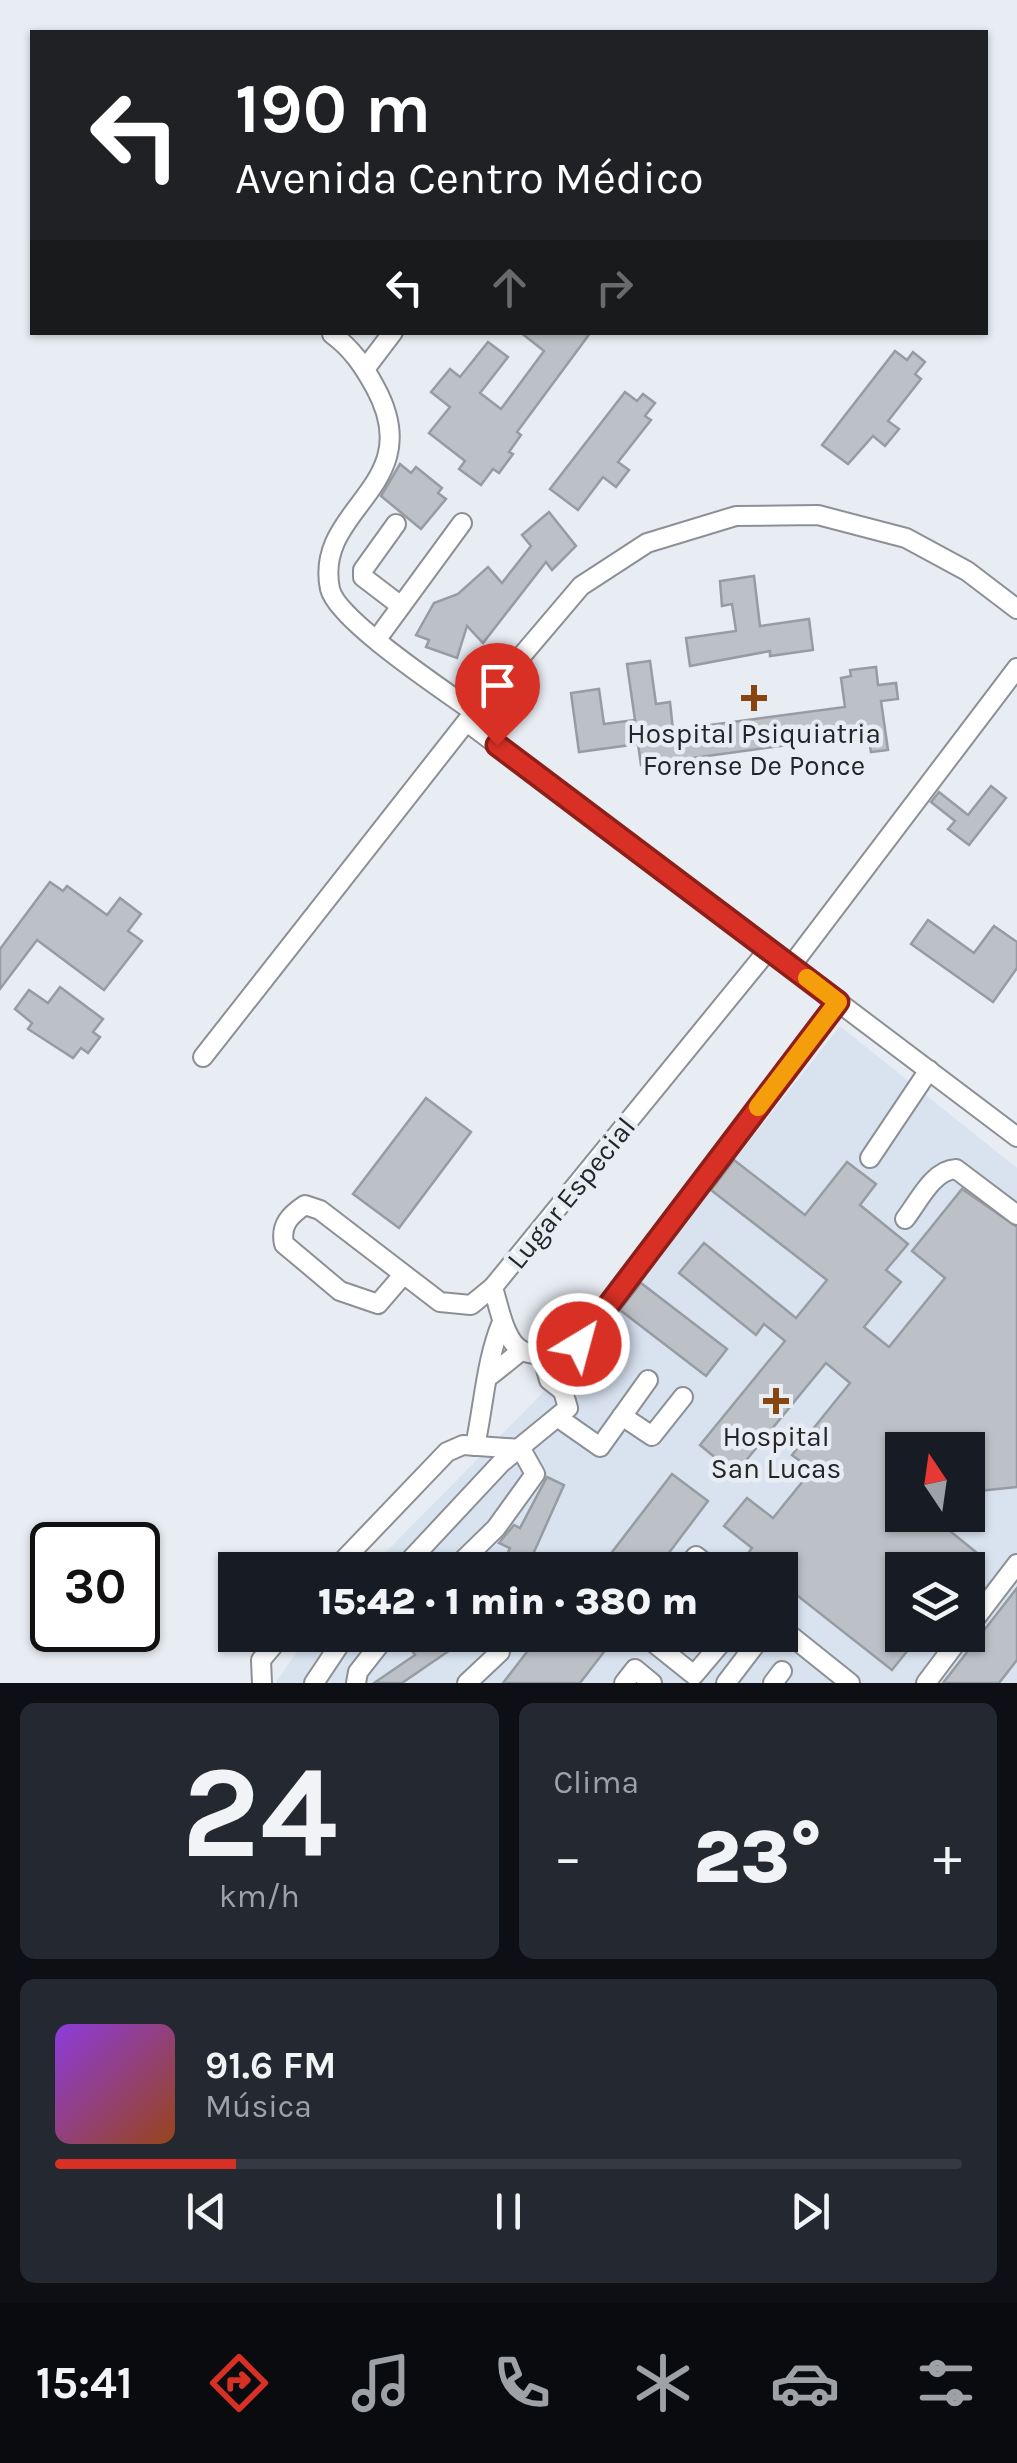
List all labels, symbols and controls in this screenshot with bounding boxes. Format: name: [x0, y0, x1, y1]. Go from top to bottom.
text: 190 m: [235, 68, 431, 150]
icon: left: [70, 70, 200, 200]
text: Avenida Centro Médico: [235, 152, 704, 204]
icon: left: [377, 260, 432, 315]
icon: ahead: [482, 260, 537, 315]
icon: right: [587, 260, 642, 315]
pin: [455, 643, 540, 746]
icon: arrive: [470, 658, 525, 713]
marker: Hospital Psiquiatria Forense De Ponce: [741, 685, 767, 711]
place label: Hospital Psiquiatria Forense De Ponce: [627, 717, 881, 782]
street label: Lugar Especial: [500, 1111, 642, 1275]
position arrow: [527, 1292, 631, 1396]
marker: Hospital San Lucas: [763, 1388, 789, 1414]
place label: Hospital San Lucas: [711, 1420, 841, 1485]
north arrow: [885, 1432, 985, 1532]
map controls: [885, 1432, 985, 1652]
speed limit sign: 30: [30, 1522, 160, 1652]
button: layers: [885, 1552, 985, 1652]
text: 15:42 · 1 min · 380 m: [318, 1579, 698, 1624]
text: 24: [181, 1737, 337, 1889]
text: Clima: [554, 1764, 639, 1801]
text: 23°: [693, 1813, 822, 1901]
text: −: [554, 1825, 582, 1889]
text: +: [933, 1825, 962, 1889]
text: km/h: [219, 1878, 300, 1915]
text: 91.6 FM: [205, 2043, 337, 2088]
text: Música: [205, 2088, 312, 2125]
icon: previous: [179, 2184, 234, 2239]
icon: pause: [481, 2184, 536, 2239]
icon: next: [783, 2184, 838, 2239]
icon: directions: [204, 2348, 274, 2418]
icon: music: [346, 2348, 416, 2418]
icon: phone: [487, 2348, 557, 2418]
icon: climate: [628, 2348, 698, 2418]
icon: car: [770, 2348, 840, 2418]
icon: filters: [911, 2348, 981, 2418]
text: 15:41: [36, 2357, 133, 2409]

